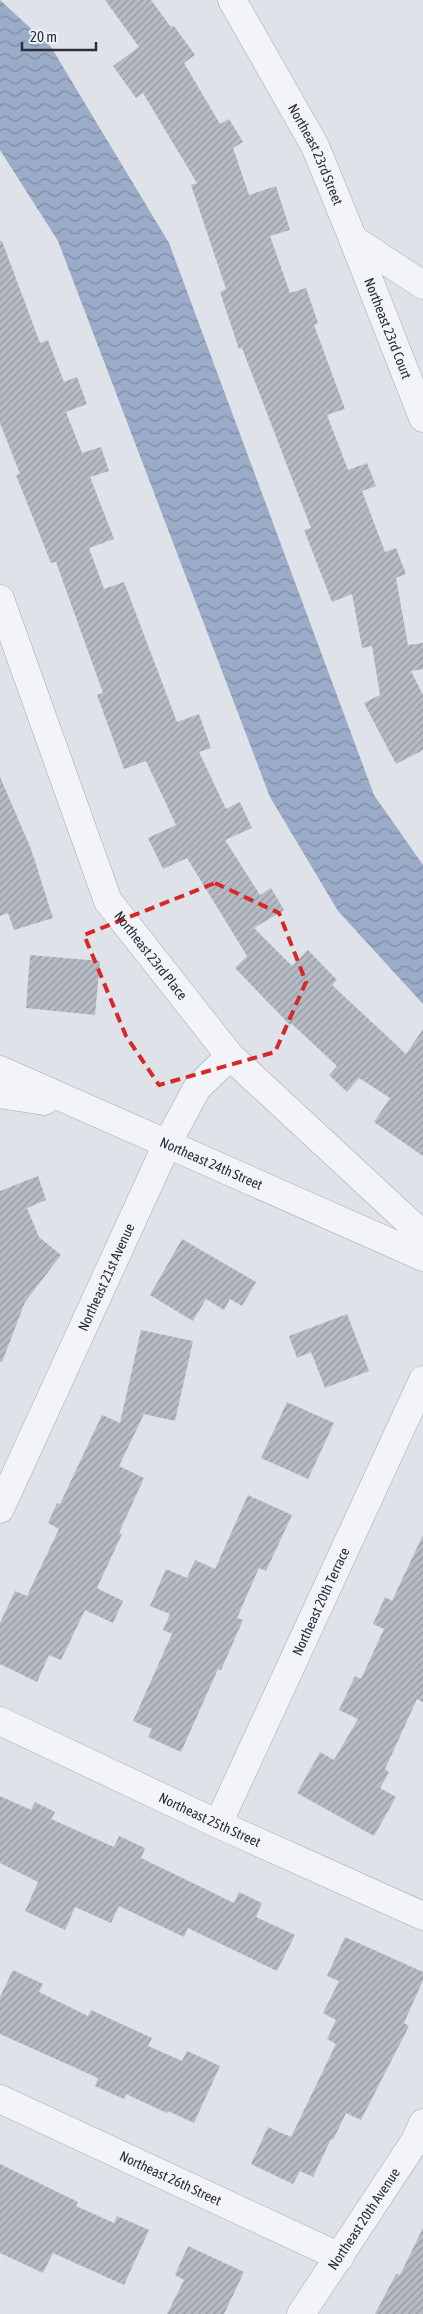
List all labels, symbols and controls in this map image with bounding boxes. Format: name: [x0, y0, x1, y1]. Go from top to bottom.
scale bar: [22, 20, 96, 52]
text: 20 m: [30, 28, 57, 45]
street label: Northeast 23rd Street: [285, 101, 346, 207]
street label: Northeast 23rd Court: [361, 276, 415, 381]
street label: Northeast 23rd Place: [111, 908, 191, 1003]
street label: Northeast 24th Street: [158, 1134, 265, 1193]
street label: Northeast 21st Avenue: [75, 1221, 138, 1333]
street label: Northeast 20th Terrace: [289, 1545, 353, 1658]
street label: Northeast 25th Street: [157, 1789, 263, 1850]
street label: Northeast 26th Street: [117, 2148, 224, 2209]
street label: Northeast 20th Avenue: [325, 2165, 403, 2273]

